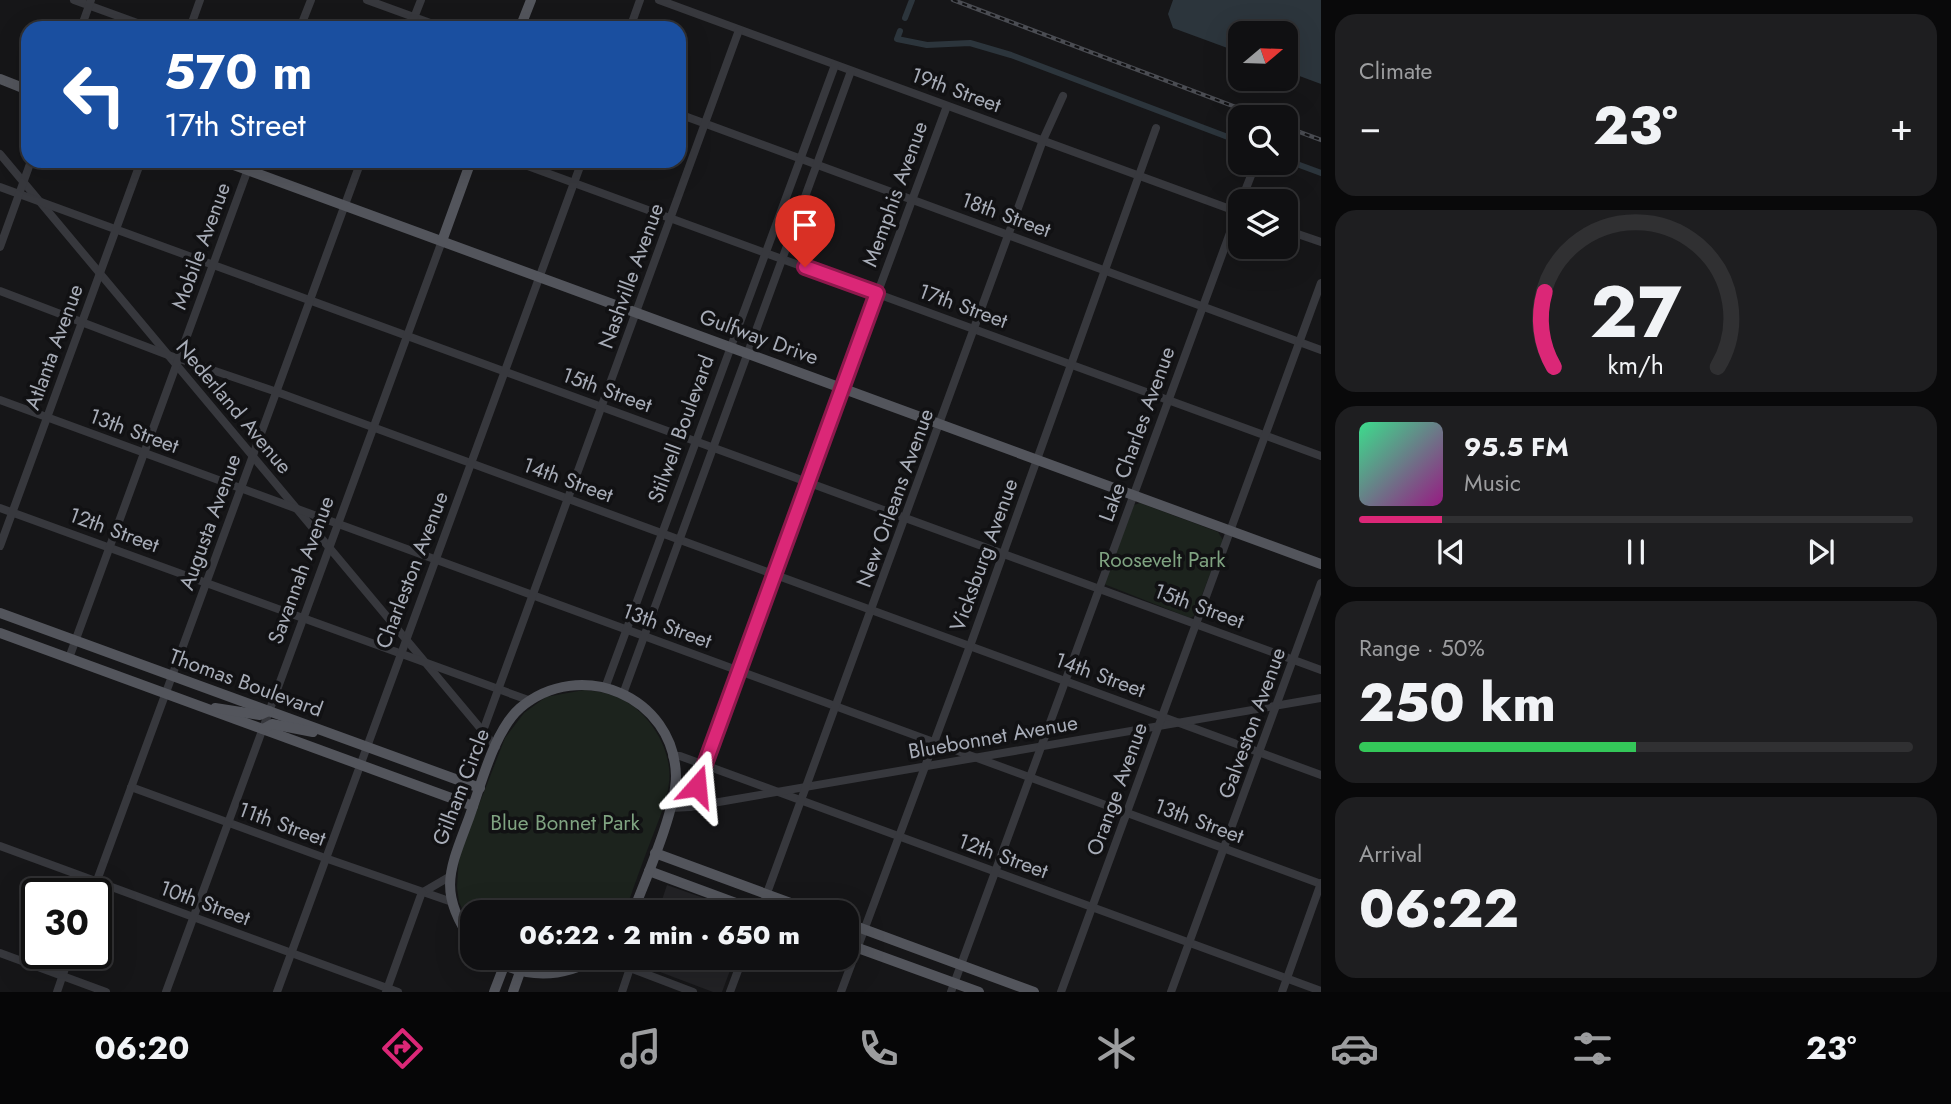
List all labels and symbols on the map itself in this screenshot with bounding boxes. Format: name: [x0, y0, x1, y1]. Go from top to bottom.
north arrow: [1228, 21, 1298, 91]
street label: 19th Street: [907, 60, 1005, 120]
street label: Memphis Avenue: [855, 117, 935, 271]
street label: Mobile Avenue: [164, 178, 238, 314]
street label: 18th Street: [957, 185, 1055, 245]
pin: [775, 195, 835, 267]
street label: Nashville Avenue: [591, 199, 671, 353]
street label: 17th Street: [914, 276, 1012, 336]
street label: Atlanta Avenue: [17, 280, 91, 414]
street label: Gulfway Drive: [695, 302, 823, 372]
street label: Nederland Avenue: [169, 334, 299, 481]
street label: Lake Charles Avenue: [1091, 342, 1183, 526]
street label: Stilwell Boulevard: [640, 351, 722, 507]
street label: 15th Street: [558, 360, 656, 420]
street label: 13th Street: [85, 401, 183, 461]
street label: New Orleans Avenue: [849, 404, 941, 592]
street label: Augusta Avenue: [171, 450, 249, 594]
street label: 14th Street: [519, 450, 617, 510]
street label: Vicksburg Avenue: [942, 474, 1026, 636]
street label: Charleston Avenue: [368, 487, 456, 653]
street label: Savannah Avenue: [260, 492, 342, 648]
street label: 12th Street: [65, 500, 163, 560]
park label: Roosevelt Park: [1099, 545, 1226, 575]
street label: 15th Street: [1150, 576, 1248, 636]
street label: 13th Street: [618, 596, 716, 656]
street label: Thomas Boulevard: [165, 641, 327, 725]
street label: Galveston Avenue: [1211, 643, 1293, 803]
street label: 14th Street: [1051, 645, 1149, 705]
street label: Bluebonnet Avenue: [906, 707, 1080, 767]
street label: Orange Avenue: [1079, 718, 1155, 860]
street label: Gilham Circle: [425, 724, 497, 850]
position arrow: [660, 749, 734, 823]
street label: 13th Street: [1150, 791, 1248, 851]
street label: 11th Street: [234, 794, 330, 854]
park label: Blue Bonnet Park: [490, 808, 641, 838]
street label: 12th Street: [954, 826, 1052, 886]
street label: 10th Street: [155, 873, 255, 933]
speed limit sign: 30: [21, 878, 112, 969]

